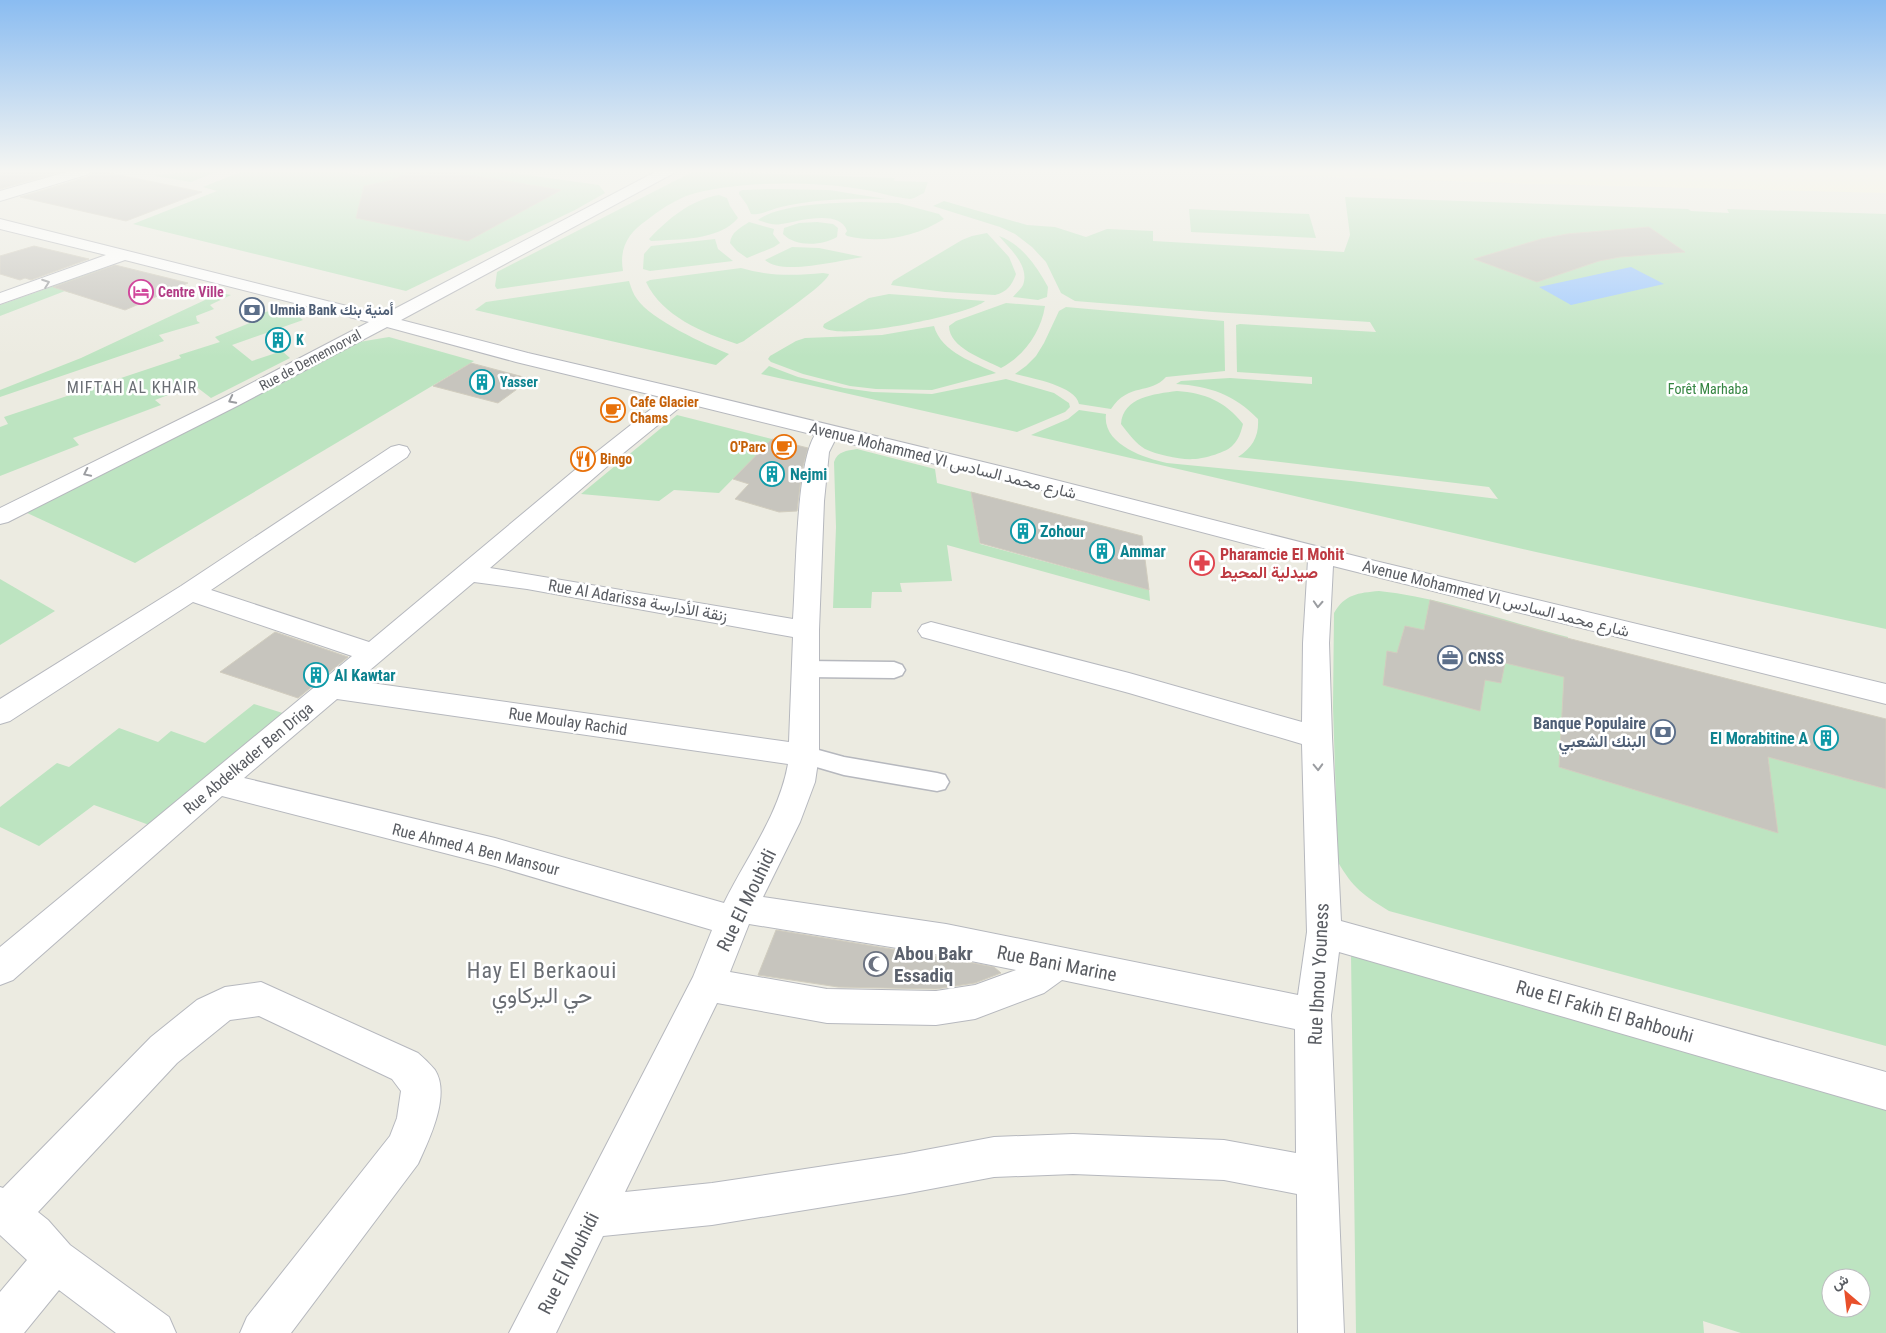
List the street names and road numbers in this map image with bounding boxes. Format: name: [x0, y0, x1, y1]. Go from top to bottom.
street label: Rue de Demennorval: [256, 326, 364, 394]
street label: Avenue Mohammed VI شارع محمد السادس: [807, 418, 1078, 505]
street label: Avenue Mohammed VI شارع محمد السادس: [1360, 556, 1631, 643]
street label: Rue Al Adarissa زنقة الأدارسة: [547, 575, 729, 627]
street label: Rue Abdelkader Ben Driga: [180, 699, 317, 818]
street label: Rue Moulay Rachid: [507, 704, 629, 739]
street label: Rue Ahmed A Ben Mansour: [390, 820, 562, 879]
street label: Rue El Mouhidi: [712, 845, 781, 955]
street label: Rue Ibnou Youness: [1303, 902, 1334, 1046]
street label: Rue Bani Marine: [995, 941, 1119, 986]
street label: Rue El Fakih El Bahbouhi: [1513, 975, 1696, 1048]
street label: Rue El Mouhidi: [533, 1209, 604, 1318]

